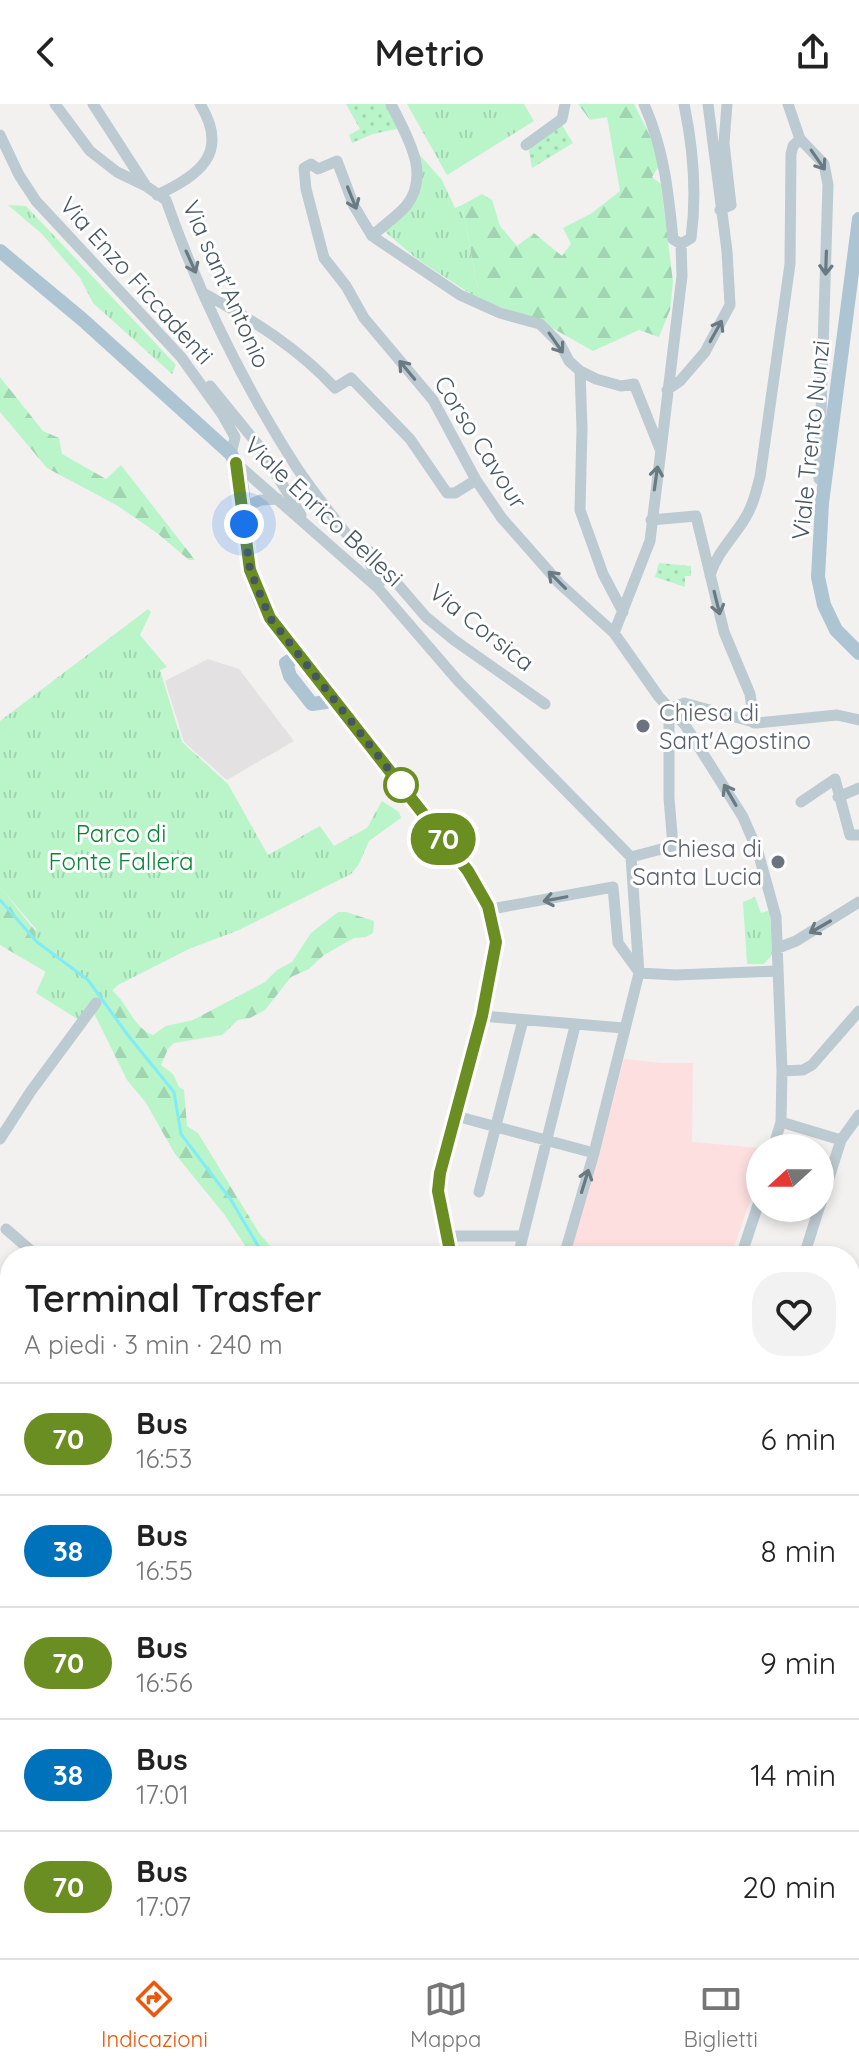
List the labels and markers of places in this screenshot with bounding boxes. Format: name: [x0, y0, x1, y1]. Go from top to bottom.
place label: Chiesa di Sant'Agostino: [659, 697, 811, 755]
marker: Chiesa di Sant'Agostino: [634, 717, 652, 735]
unlabelled marker: [384, 768, 418, 802]
place label: Chiesa di Santa Lucia: [632, 833, 762, 891]
marker: Chiesa di Santa Lucia: [769, 853, 787, 871]

